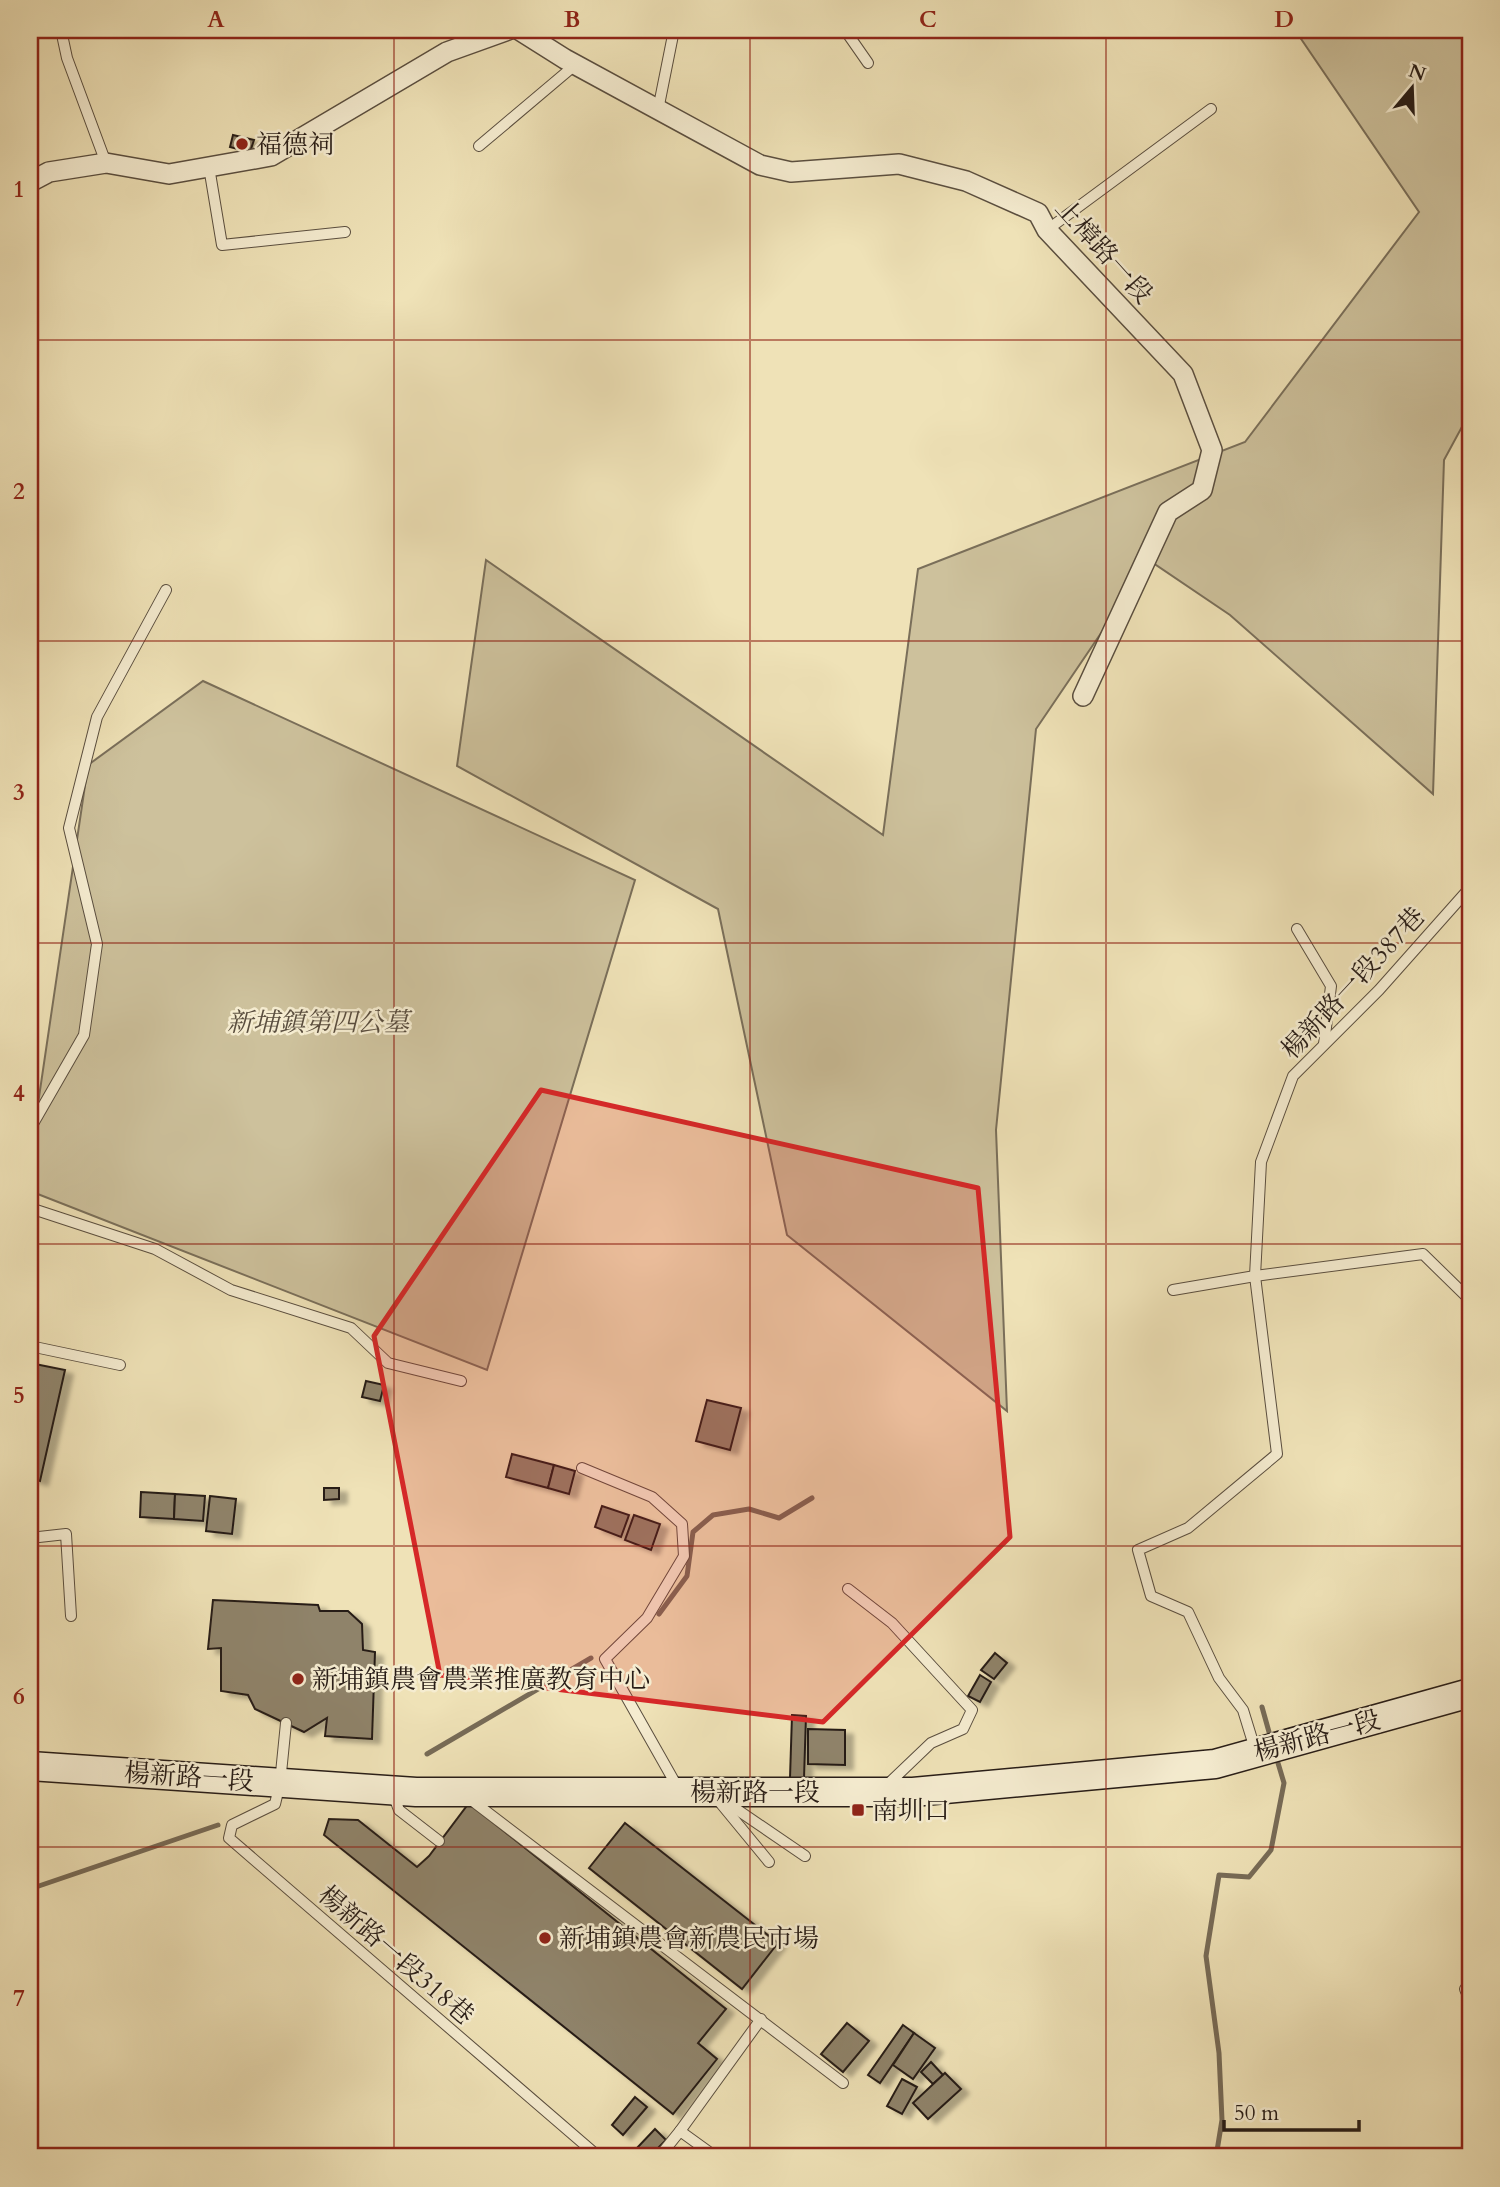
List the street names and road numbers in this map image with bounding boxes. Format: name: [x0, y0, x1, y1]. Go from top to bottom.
street label: 上樟路一段: [1047, 191, 1161, 311]
street label: 楊新路一段387巷: [1273, 899, 1433, 1067]
street label: 楊新路一段: [1250, 1702, 1384, 1770]
street label: 楊新路一段: [123, 1755, 255, 1799]
street label: 楊新路一段: [690, 1775, 820, 1810]
street label: 楊新路一段318巷: [311, 1878, 481, 2032]

